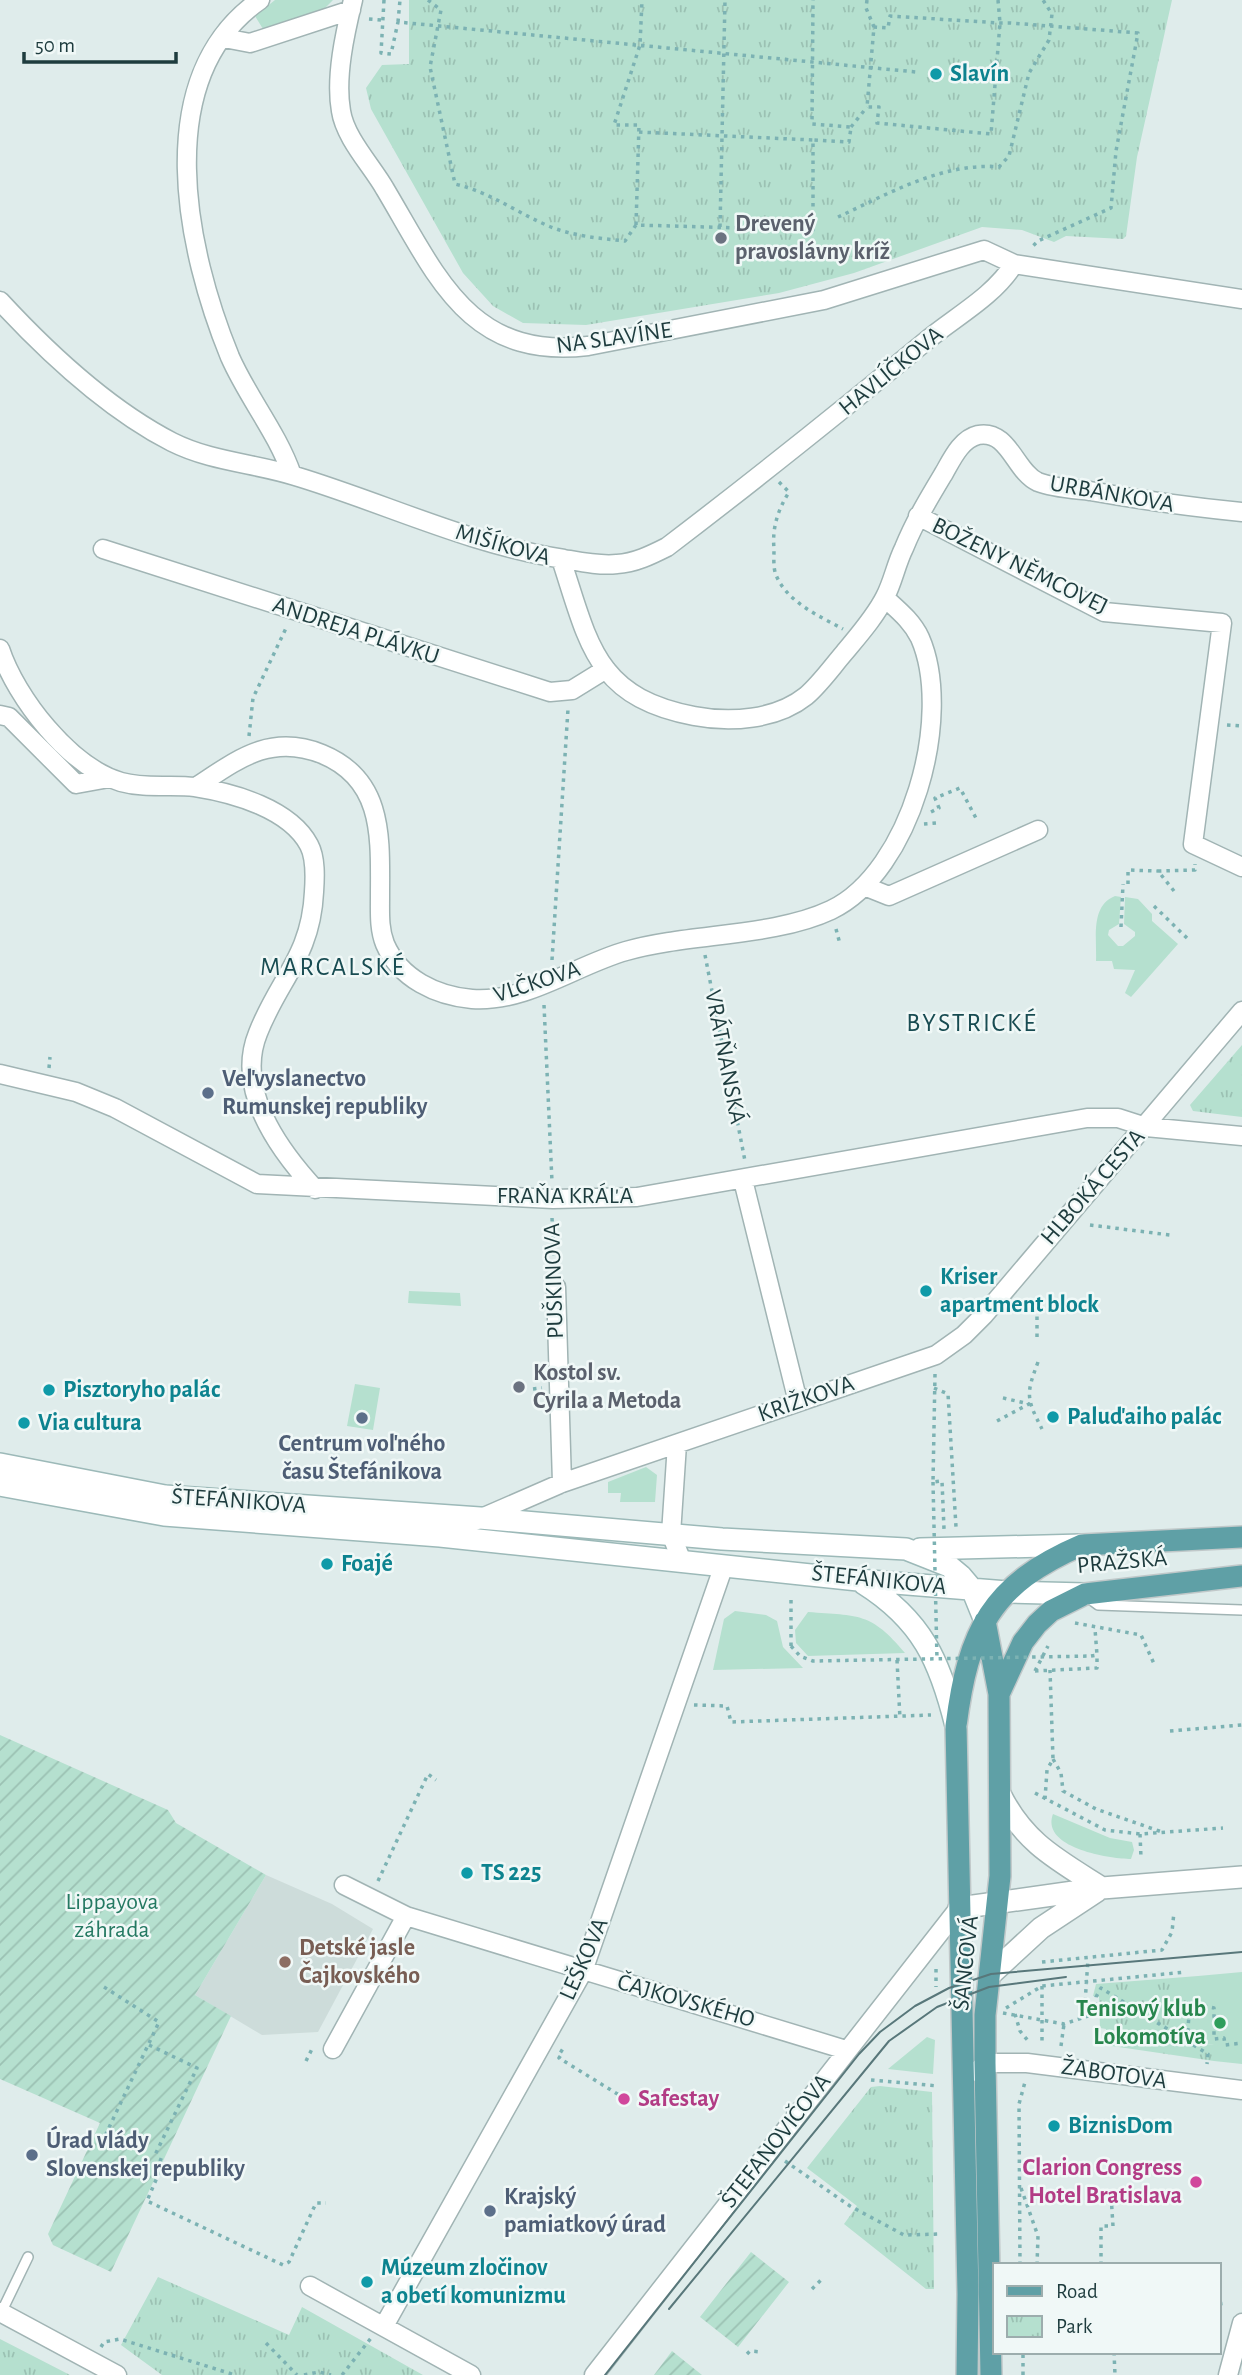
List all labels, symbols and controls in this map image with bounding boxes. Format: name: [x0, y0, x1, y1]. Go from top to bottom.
scale bar: [24, 21, 177, 65]
text: 50 m: [35, 35, 75, 56]
place label: Slavín: [950, 62, 1009, 86]
marker: Slavín: [928, 66, 944, 82]
place label: Drevený pravoslávny kríž: [735, 212, 890, 264]
marker: Drevený pravoslávny kríž: [713, 230, 729, 246]
street label: NA SLAVÍNE: [554, 316, 674, 358]
street label: HAVLÍČKOVA: [833, 320, 948, 420]
street label: URBÁNKOVA: [1048, 469, 1177, 517]
street label: BOŽENY NĚMCOVEJ: [928, 512, 1112, 619]
street label: MIŠÍKOVA: [453, 518, 554, 570]
street label: ANDREJA PLÁVKU: [270, 591, 443, 669]
district label: MARCALSKÉ: [260, 952, 406, 980]
street label: VLČKOVA: [490, 956, 583, 1007]
street label: VRÁTŇANSKÁ: [700, 988, 752, 1126]
district label: BYSTRICKÉ: [906, 1008, 1038, 1036]
place label: Veľvyslanectvo Rumunskej republiky: [222, 1067, 428, 1119]
marker: Veľvyslanectvo Rumunskej republiky: [200, 1085, 216, 1101]
street label: HLBOKÁ CESTA: [1035, 1123, 1150, 1250]
street label: FRAŇA KRÁĽA: [497, 1182, 633, 1208]
street label: PUŠKINOVA: [539, 1222, 568, 1339]
place label: Kriser apartment block: [940, 1265, 1099, 1317]
marker: Kriser apartment block: [918, 1283, 934, 1299]
place label: Kostol sv. Cyrila a Metoda: [533, 1361, 681, 1413]
street label: KRIŽKOVA: [755, 1370, 857, 1427]
place label: Pisztoryho palác: [63, 1378, 220, 1402]
marker: Kostol sv. Cyrila a Metoda: [511, 1379, 527, 1395]
marker: Pisztoryho palác: [41, 1382, 57, 1398]
place label: Paluďaiho palác: [1067, 1405, 1222, 1429]
marker: Paluďaiho palác: [1045, 1409, 1061, 1425]
marker: Centrum voľného času Štefánikova: [354, 1410, 370, 1426]
place label: Via cultura: [38, 1411, 142, 1435]
marker: Via cultura: [16, 1415, 32, 1431]
place label: Centrum voľného času Štefánikova: [279, 1432, 446, 1484]
street label: ŠTEFÁNIKOVA: [171, 1482, 307, 1518]
street label: PRAŽSKÁ: [1076, 1544, 1168, 1578]
place label: Foajé: [341, 1552, 393, 1576]
marker: Foajé: [319, 1556, 335, 1572]
street label: ŠTEFÁNIKOVA: [811, 1559, 948, 1599]
place label: TS 225: [481, 1861, 541, 1885]
marker: TS 225: [459, 1865, 475, 1881]
park label: Lippayova záhrada: [65, 1890, 159, 1942]
street label: LEŠKOVA: [554, 1914, 613, 2004]
street label: ŠANCOVÁ: [947, 1914, 983, 2012]
place label: Detské jasle Čajkovského: [299, 1936, 420, 1988]
marker: Detské jasle Čajkovského: [277, 1954, 293, 1970]
street label: ČAJKOVSKÉHO: [615, 1968, 758, 2032]
place label: Tenisový klub Lokomotíva: [1076, 1997, 1206, 2049]
marker: Tenisový klub Lokomotíva: [1212, 2015, 1228, 2031]
street label: ŽABOTOVA: [1060, 2054, 1169, 2093]
street label: ŠTEFANOVIČOVA: [716, 2069, 836, 2212]
place label: Safestay: [638, 2087, 720, 2111]
marker: Safestay: [616, 2091, 632, 2107]
place label: BiznisDom: [1068, 2114, 1173, 2138]
marker: BiznisDom: [1046, 2118, 1062, 2134]
place label: Úrad vlády Slovenskej republiky: [46, 2125, 245, 2181]
marker: Úrad vlády Slovenskej republiky: [24, 2147, 40, 2163]
place label: Clarion Congress Hotel Bratislava: [1023, 2156, 1182, 2208]
marker: Clarion Congress Hotel Bratislava: [1188, 2174, 1204, 2190]
place label: Krajský pamiatkový úrad: [504, 2185, 666, 2237]
marker: Krajský pamiatkový úrad: [482, 2203, 498, 2219]
place label: Múzeum zločinov a obetí komunizmu: [381, 2256, 566, 2308]
legend: [993, 2263, 1221, 2354]
marker: Múzeum zločinov a obetí komunizmu: [359, 2274, 375, 2290]
text: Road: [1056, 2281, 1098, 2302]
text: Park: [1056, 2316, 1093, 2337]

